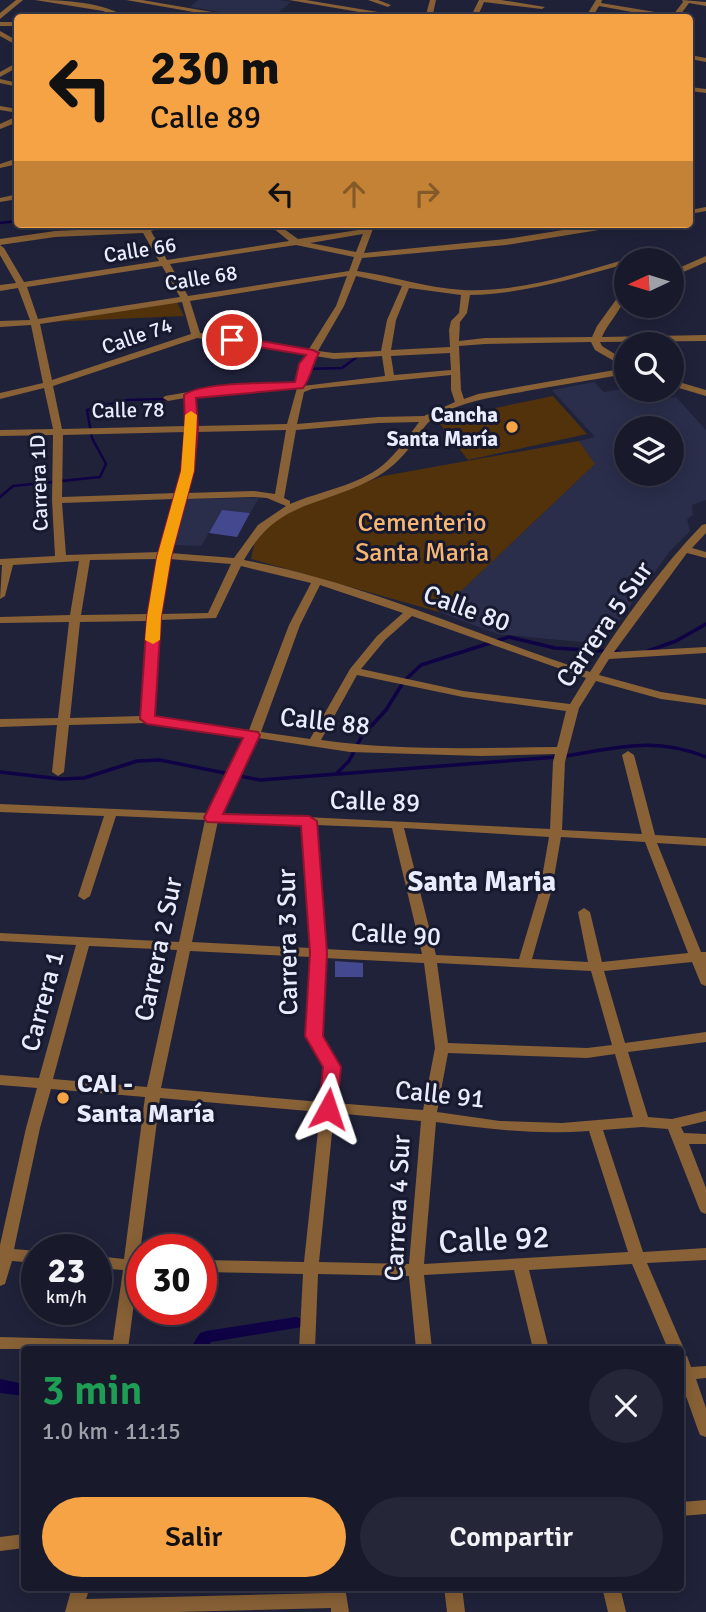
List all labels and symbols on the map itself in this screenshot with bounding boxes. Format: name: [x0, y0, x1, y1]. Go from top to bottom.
street label: Calle 66: [102, 231, 178, 269]
north arrow: [614, 248, 684, 318]
street label: Calle 68: [163, 259, 239, 297]
pin: [202, 310, 262, 370]
street label: Calle 74: [98, 312, 176, 360]
street label: Calle 78: [91, 396, 165, 424]
place label: Cancha Santa María: [387, 402, 498, 452]
marker: Cancha Santa María: [504, 419, 520, 435]
street label: Carrera 1D: [24, 434, 54, 532]
park label: Cementerio Santa Maria: [355, 507, 489, 569]
street label: Carrera 5 Sur: [550, 555, 660, 694]
street label: Calle 80: [419, 578, 515, 639]
street label: Calle 88: [278, 701, 371, 743]
street label: Calle 89: [329, 784, 421, 820]
district label: Santa Maria: [408, 865, 556, 899]
street label: Carrera 3 Sur: [271, 868, 305, 1016]
street label: Carrera 2 Sur: [128, 874, 190, 1024]
street label: Calle 90: [350, 917, 442, 953]
street label: Carrera 1: [14, 948, 72, 1055]
place label: CAI - Santa María: [77, 1068, 215, 1130]
position arrow: [291, 1072, 365, 1146]
street label: Calle 91: [393, 1074, 486, 1116]
marker: CAI - Santa María: [55, 1090, 71, 1106]
street label: Carrera 4 Sur: [378, 1134, 418, 1282]
street label: Calle 92: [438, 1217, 551, 1262]
speed limit sign: 30: [126, 1234, 217, 1325]

